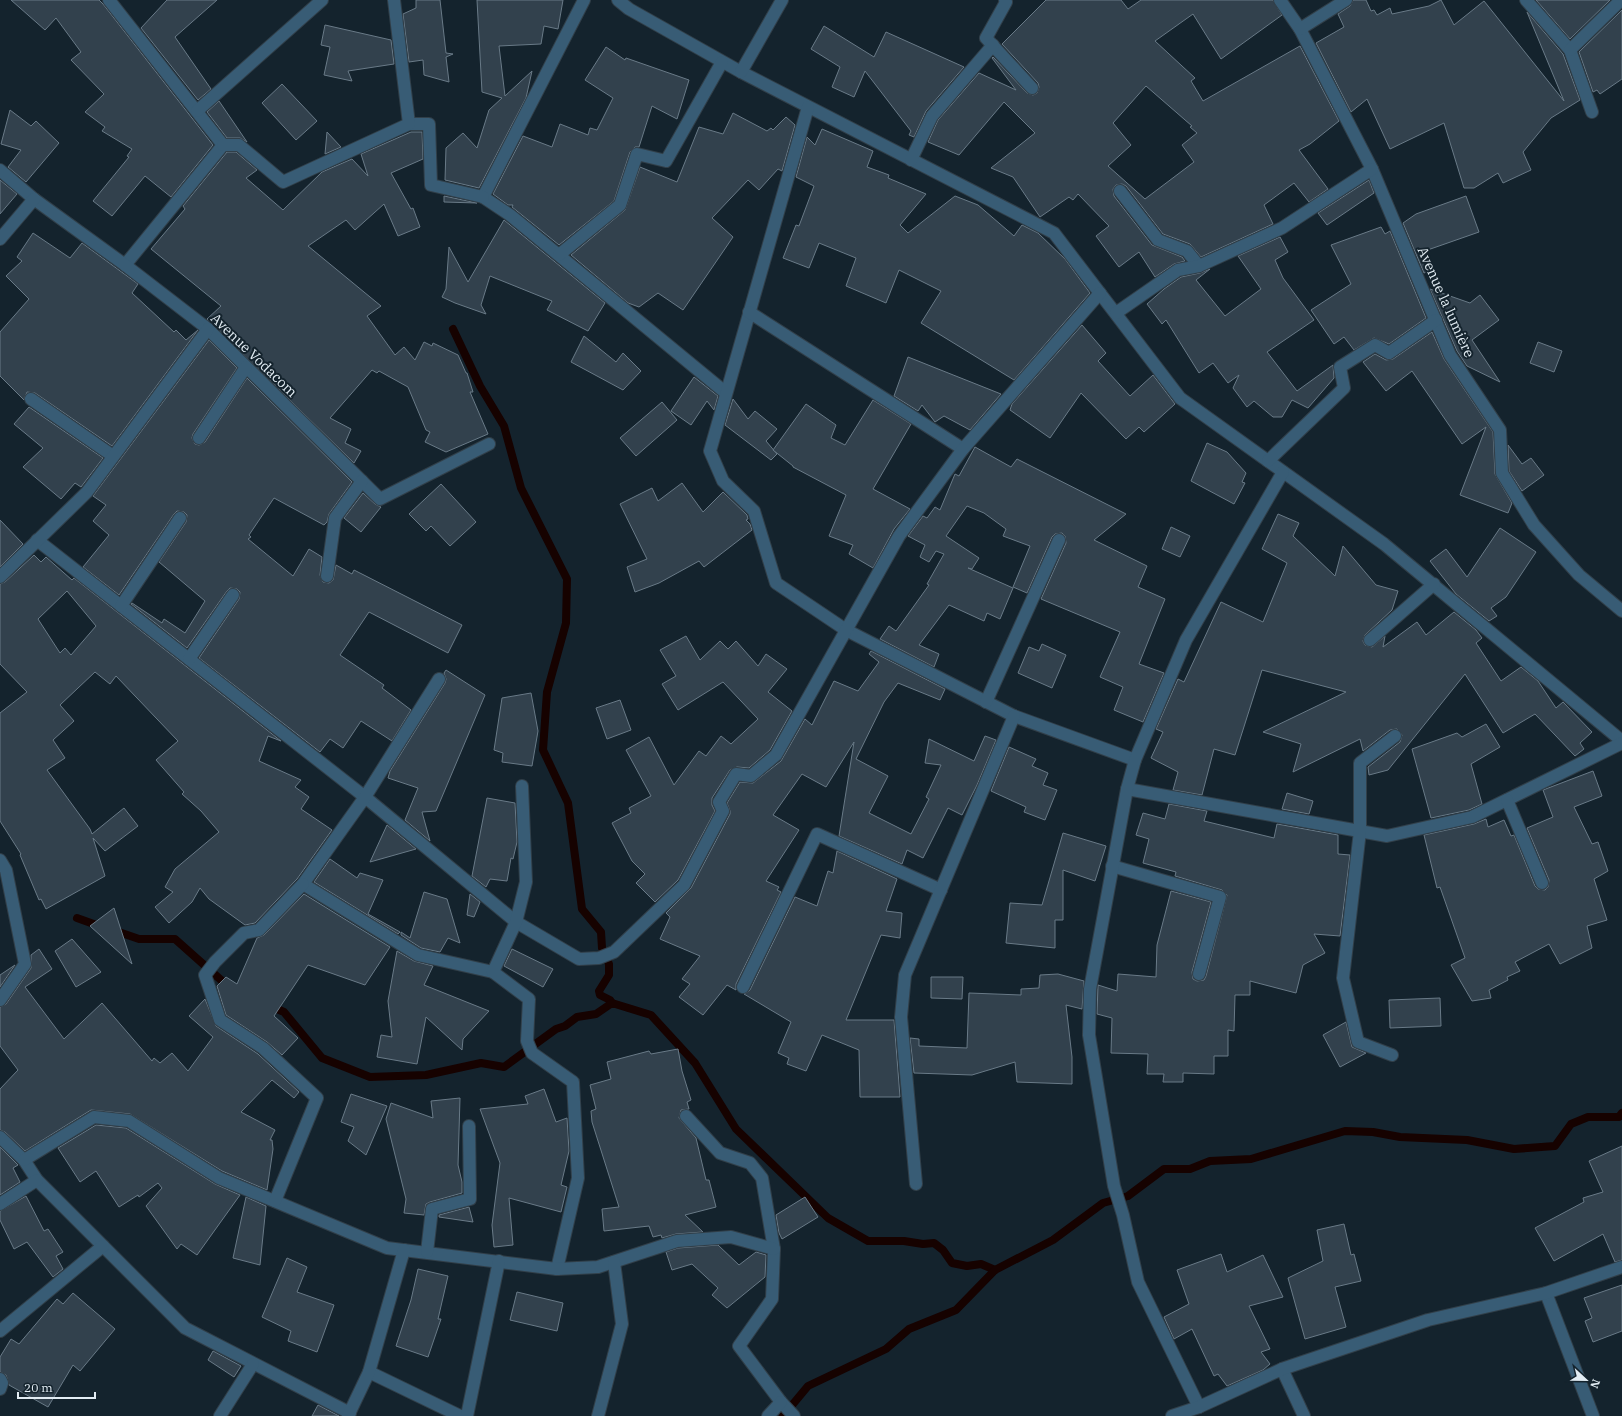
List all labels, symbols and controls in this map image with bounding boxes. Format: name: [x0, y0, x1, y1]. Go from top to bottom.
street label: Avenue la lumière: [1413, 244, 1479, 360]
street label: Avenue Vodacom: [207, 309, 301, 401]
north arrow: [1566, 1360, 1606, 1400]
scale bar: [18, 1374, 95, 1400]
text: N: [1587, 1377, 1603, 1391]
text: 20 m: [24, 1380, 53, 1395]

